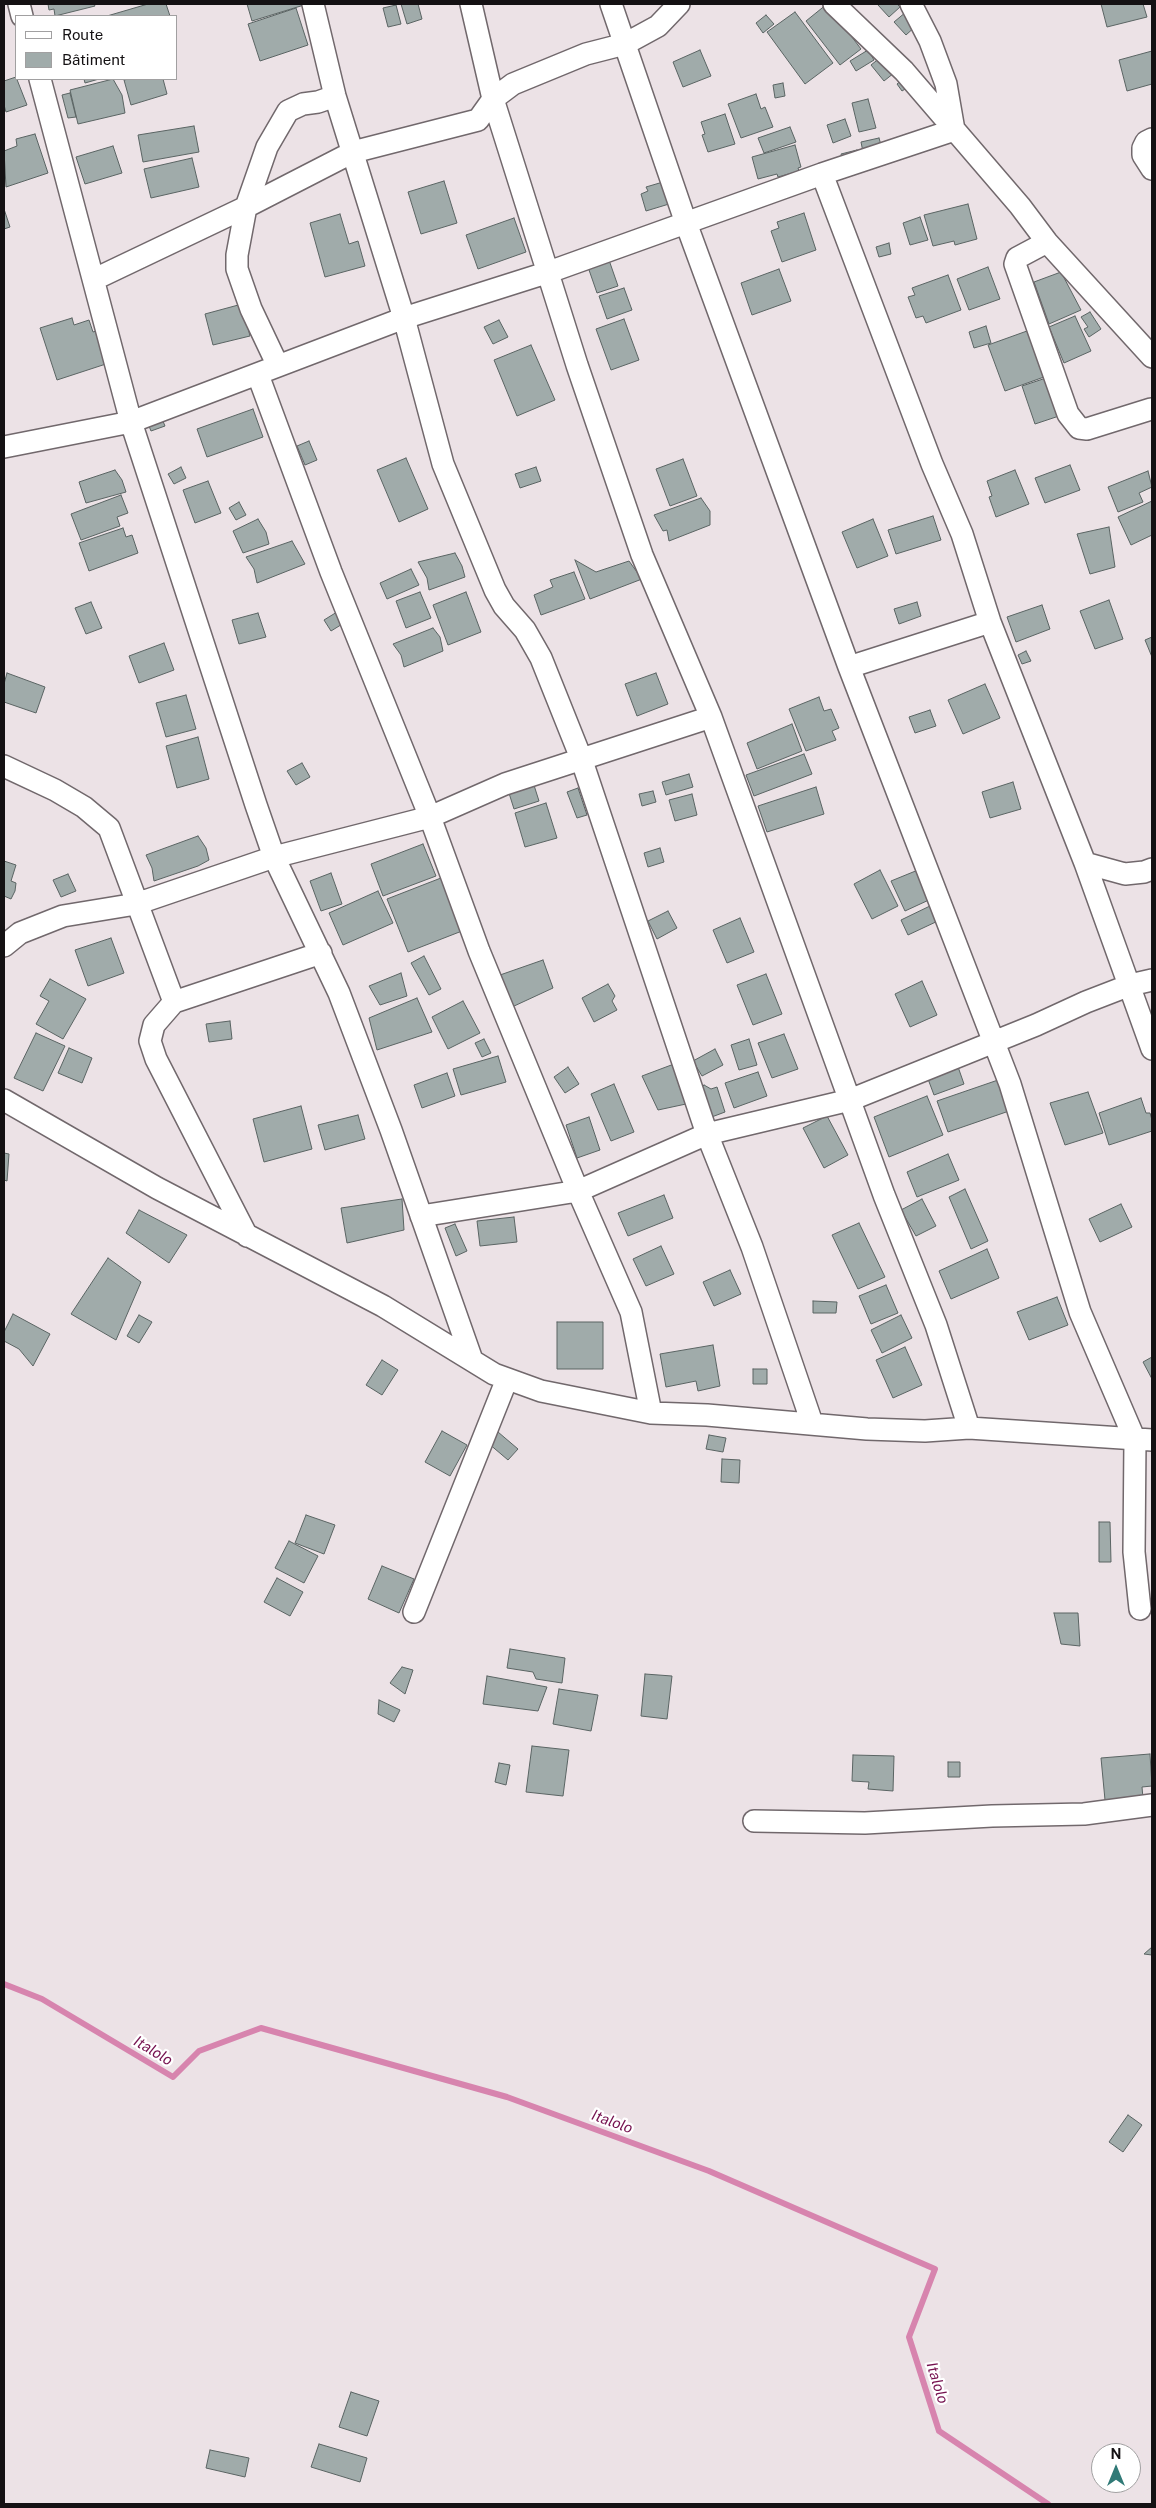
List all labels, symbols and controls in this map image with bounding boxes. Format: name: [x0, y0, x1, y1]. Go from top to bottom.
legend: [15, 15, 178, 80]
text: Route: [62, 26, 103, 43]
text: Bâtiment: [62, 51, 125, 68]
water label: Italolo: [130, 2032, 176, 2070]
water label: Italolo: [589, 2106, 635, 2138]
water label: Italolo: [922, 2360, 952, 2406]
north arrow: [1091, 2443, 1141, 2493]
text: N: [1111, 2446, 1121, 2462]

